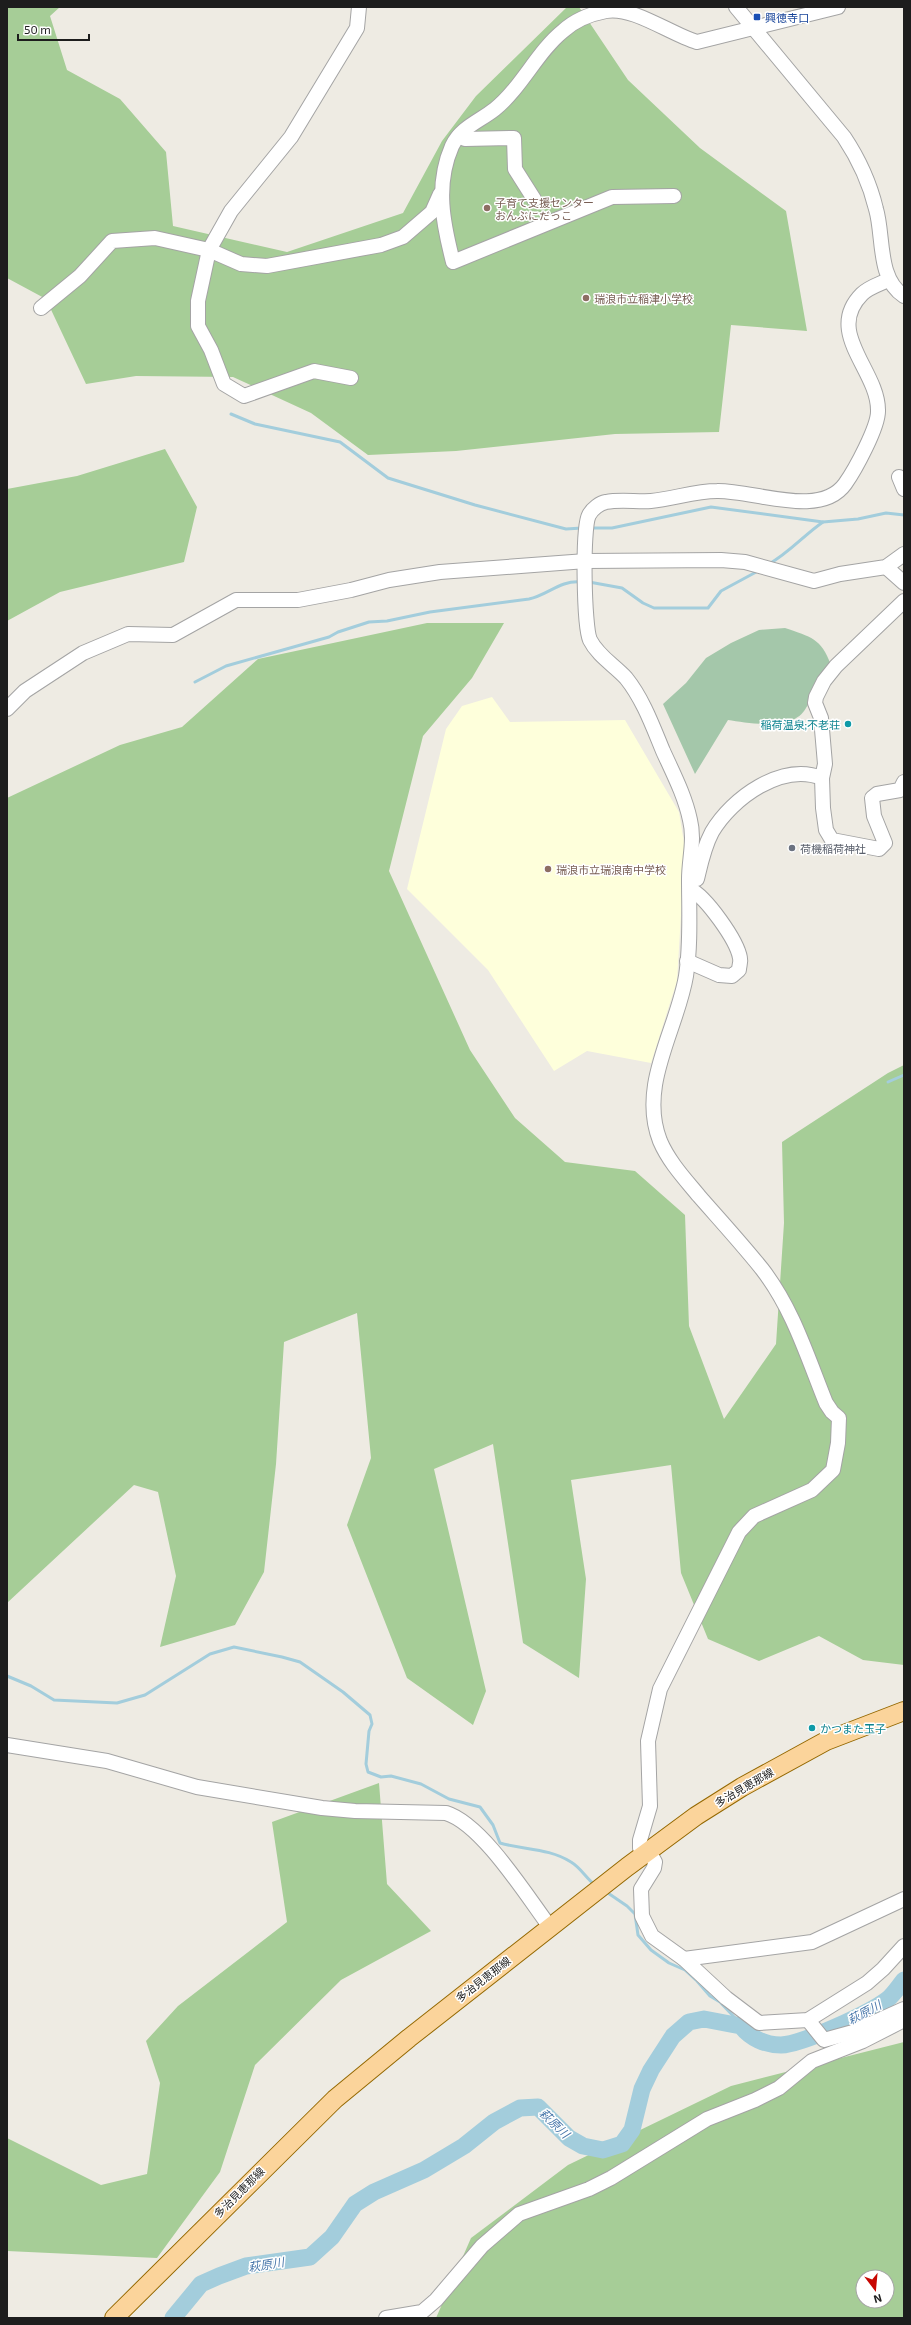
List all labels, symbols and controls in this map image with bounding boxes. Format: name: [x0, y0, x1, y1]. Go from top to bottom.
place label: 興徳寺口: [765, 11, 809, 24]
marker: 興徳寺口: [752, 12, 762, 22]
scale bar: [18, 16, 89, 42]
text: 50 m: [24, 22, 51, 36]
place label: 子育て支援センター おんぶにだっこ: [495, 196, 594, 222]
marker: 子育て支援センター おんぶにだっこ: [482, 203, 492, 213]
place label: 瑞浪市立稲津小学校: [594, 292, 693, 305]
marker: 瑞浪市立稲津小学校: [581, 293, 591, 303]
place label: 稲荷温泉;不老荘: [760, 718, 840, 731]
marker: 稲荷温泉;不老荘: [843, 719, 853, 729]
place label: 荷機稲荷神社: [800, 842, 866, 855]
marker: 荷機稲荷神社: [787, 843, 797, 853]
place label: 瑞浪市立瑞浪南中学校: [556, 863, 666, 876]
marker: 瑞浪市立瑞浪南中学校: [543, 864, 553, 874]
place label: かつまた玉子: [820, 1722, 886, 1735]
marker: かつまた玉子: [807, 1723, 817, 1733]
street label: 多治見恵那線: [712, 1765, 776, 1809]
street label: 多治見恵那線: [453, 1954, 513, 2004]
water label: 萩原川: [845, 1996, 885, 2027]
water label: 萩原川: [537, 2105, 574, 2142]
street label: 多治見恵那線: [211, 2164, 267, 2220]
water label: 萩原川: [247, 2254, 287, 2274]
north arrow: [855, 2269, 895, 2309]
text: N: [872, 2292, 884, 2306]

